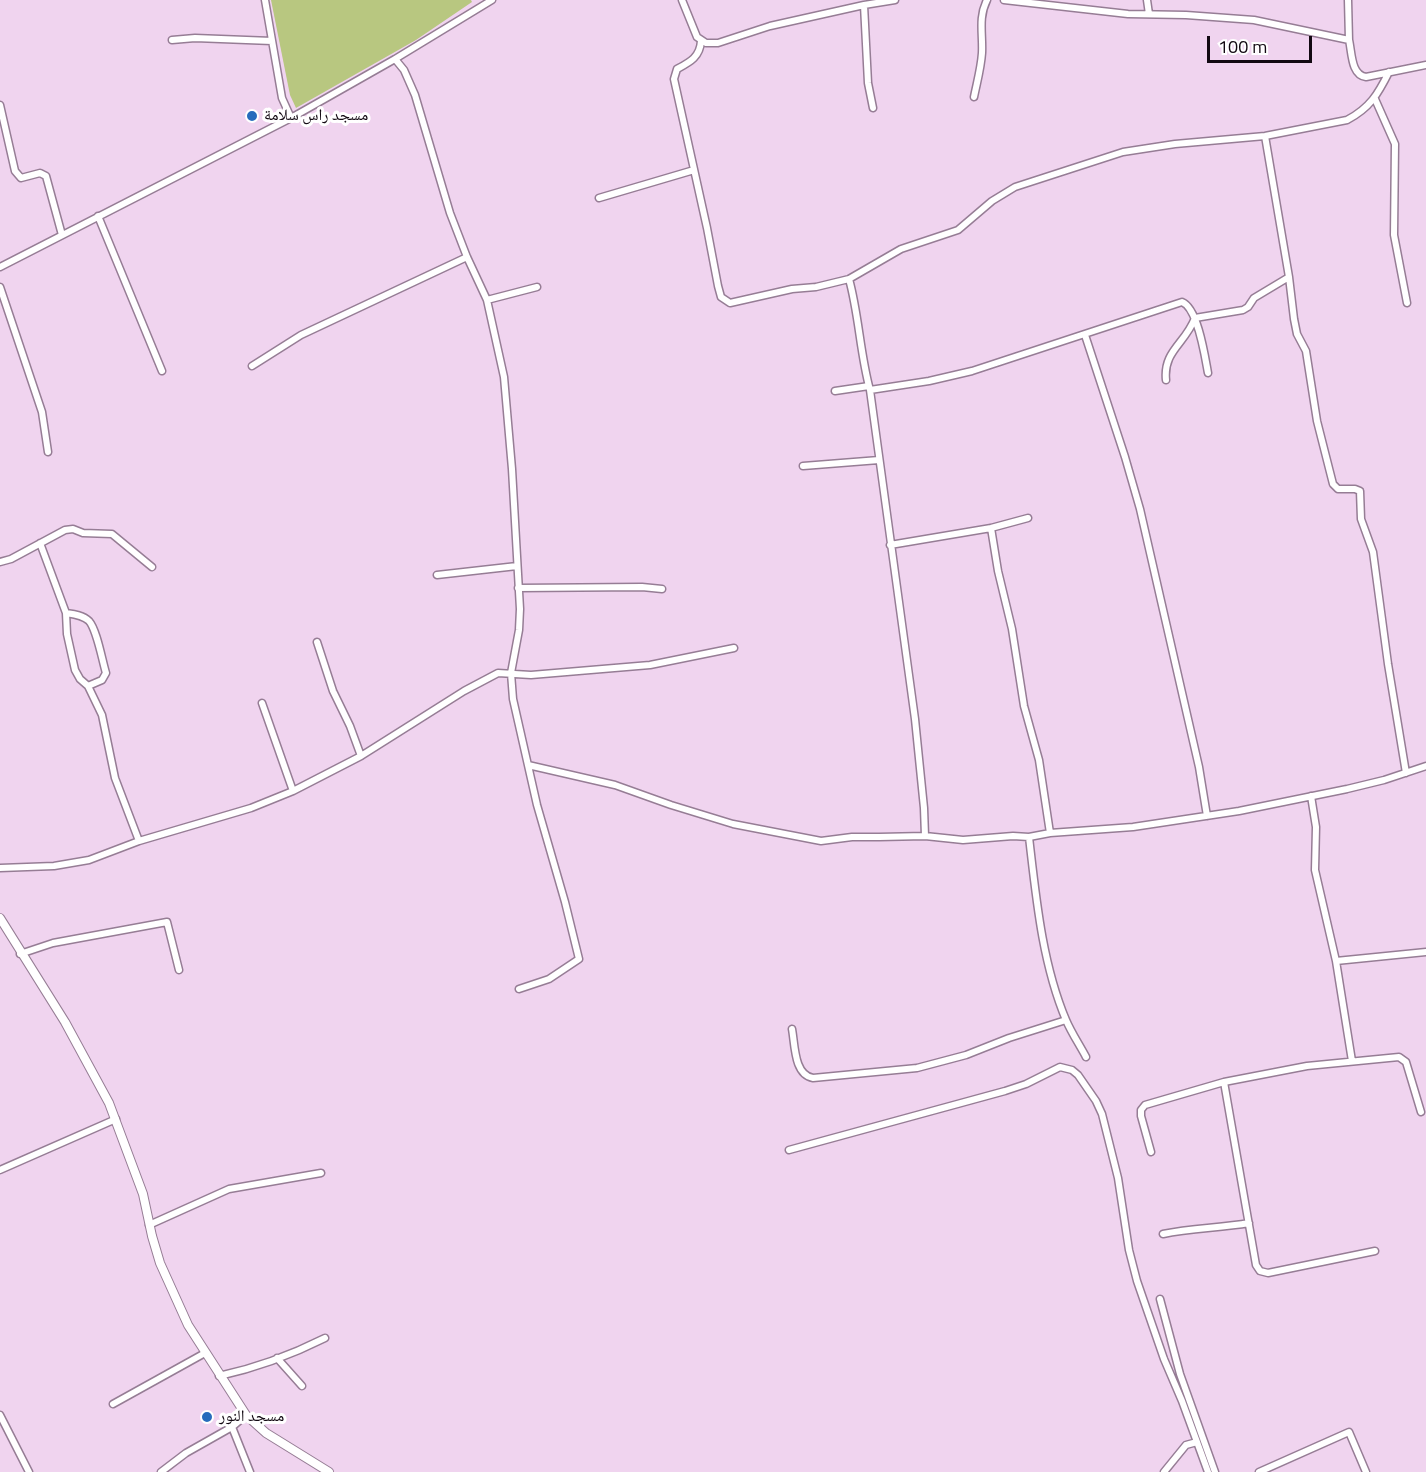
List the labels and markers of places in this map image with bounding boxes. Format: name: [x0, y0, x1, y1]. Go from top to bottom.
place label: مسجد راس سلامة: [264, 106, 368, 126]
marker: مسجد راس سلامة: [245, 109, 259, 123]
place label: مسجد النور: [219, 1407, 284, 1427]
marker: مسجد النور: [200, 1410, 214, 1424]

